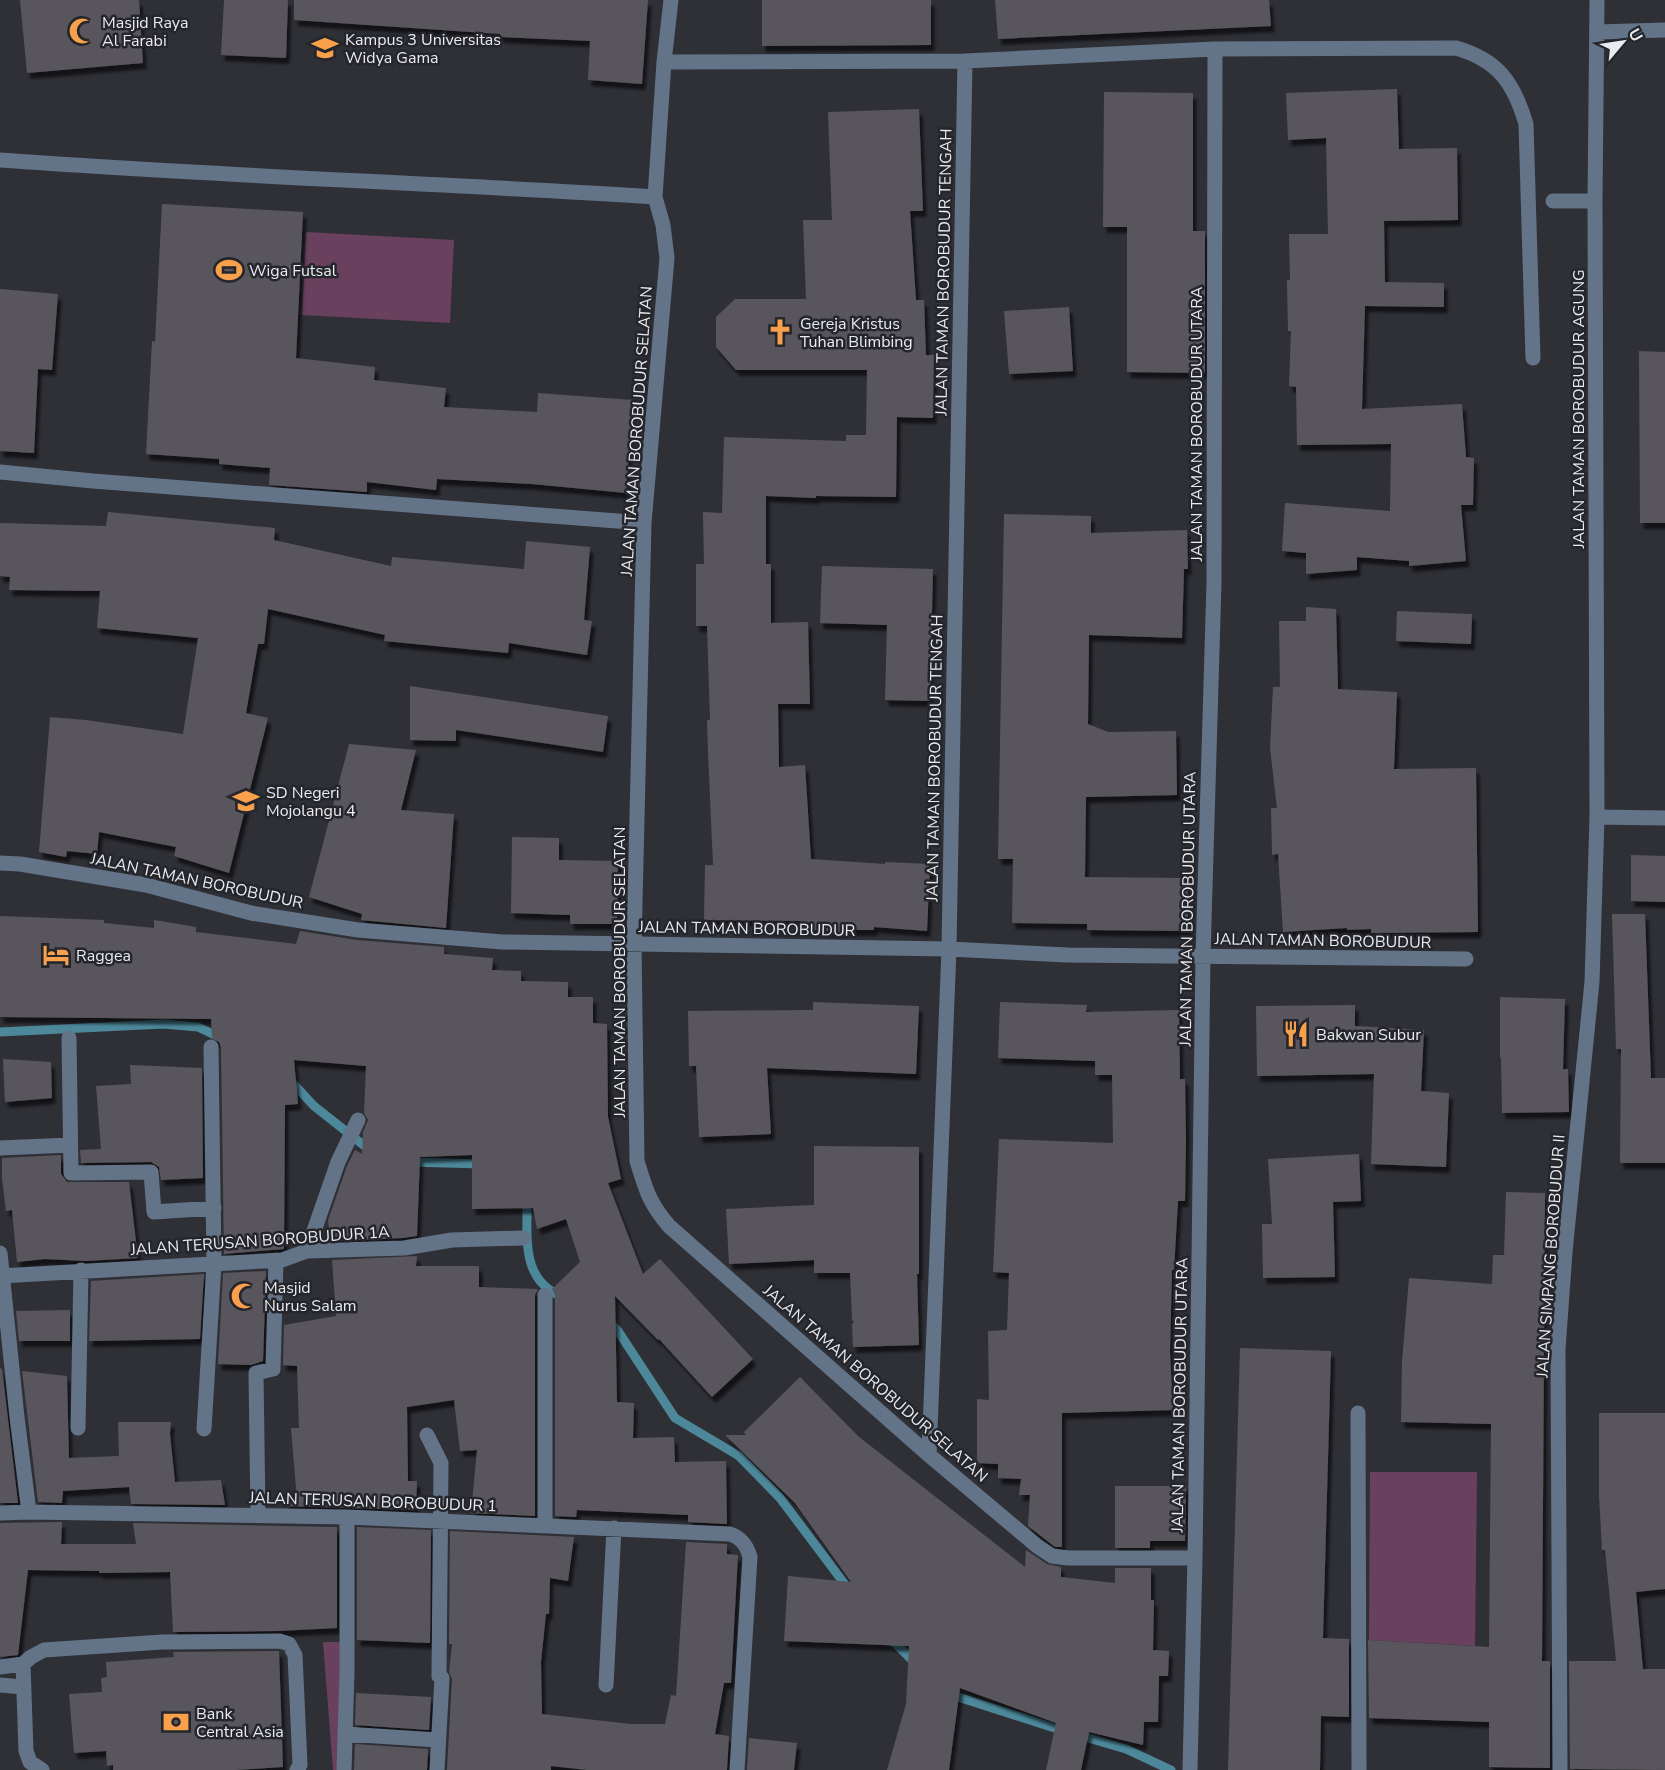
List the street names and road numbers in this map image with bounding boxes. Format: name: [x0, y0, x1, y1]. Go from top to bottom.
street label: JALAN TAMAN BOROBUDUR TENGAH: [930, 128, 958, 417]
street label: JALAN TAMAN BOROBUDUR AGUNG: [1568, 269, 1590, 550]
street label: JALAN TAMAN BOROBUDUR SELATAN: [616, 285, 658, 578]
street label: JALAN TAMAN BOROBUDUR UTARA: [1186, 286, 1208, 562]
street label: JALAN TAMAN BOROBUDUR TENGAH: [921, 614, 949, 903]
street label: JALAN TAMAN BOROBUDUR UTARA: [1175, 771, 1201, 1048]
street label: JALAN TAMAN BOROBUDUR SELATAN: [609, 827, 631, 1118]
street label: JALAN TAMAN BOROBUDUR: [87, 847, 305, 914]
street label: JALAN TAMAN BOROBUDUR: [637, 916, 856, 942]
street label: JALAN TAMAN BOROBUDUR: [1213, 928, 1432, 954]
street label: JALAN SIMPANG BOROBUDUR II: [1531, 1134, 1570, 1379]
street label: JALAN TERUSAN BOROBUDUR 1A: [129, 1221, 391, 1261]
street label: JALAN TAMAN BOROBUDUR UTARA: [1167, 1257, 1193, 1534]
street label: JALAN TAMAN BOROBUDUR SELATAN: [758, 1279, 992, 1487]
street label: JALAN TERUSAN BOROBUDUR 1: [248, 1487, 497, 1517]

